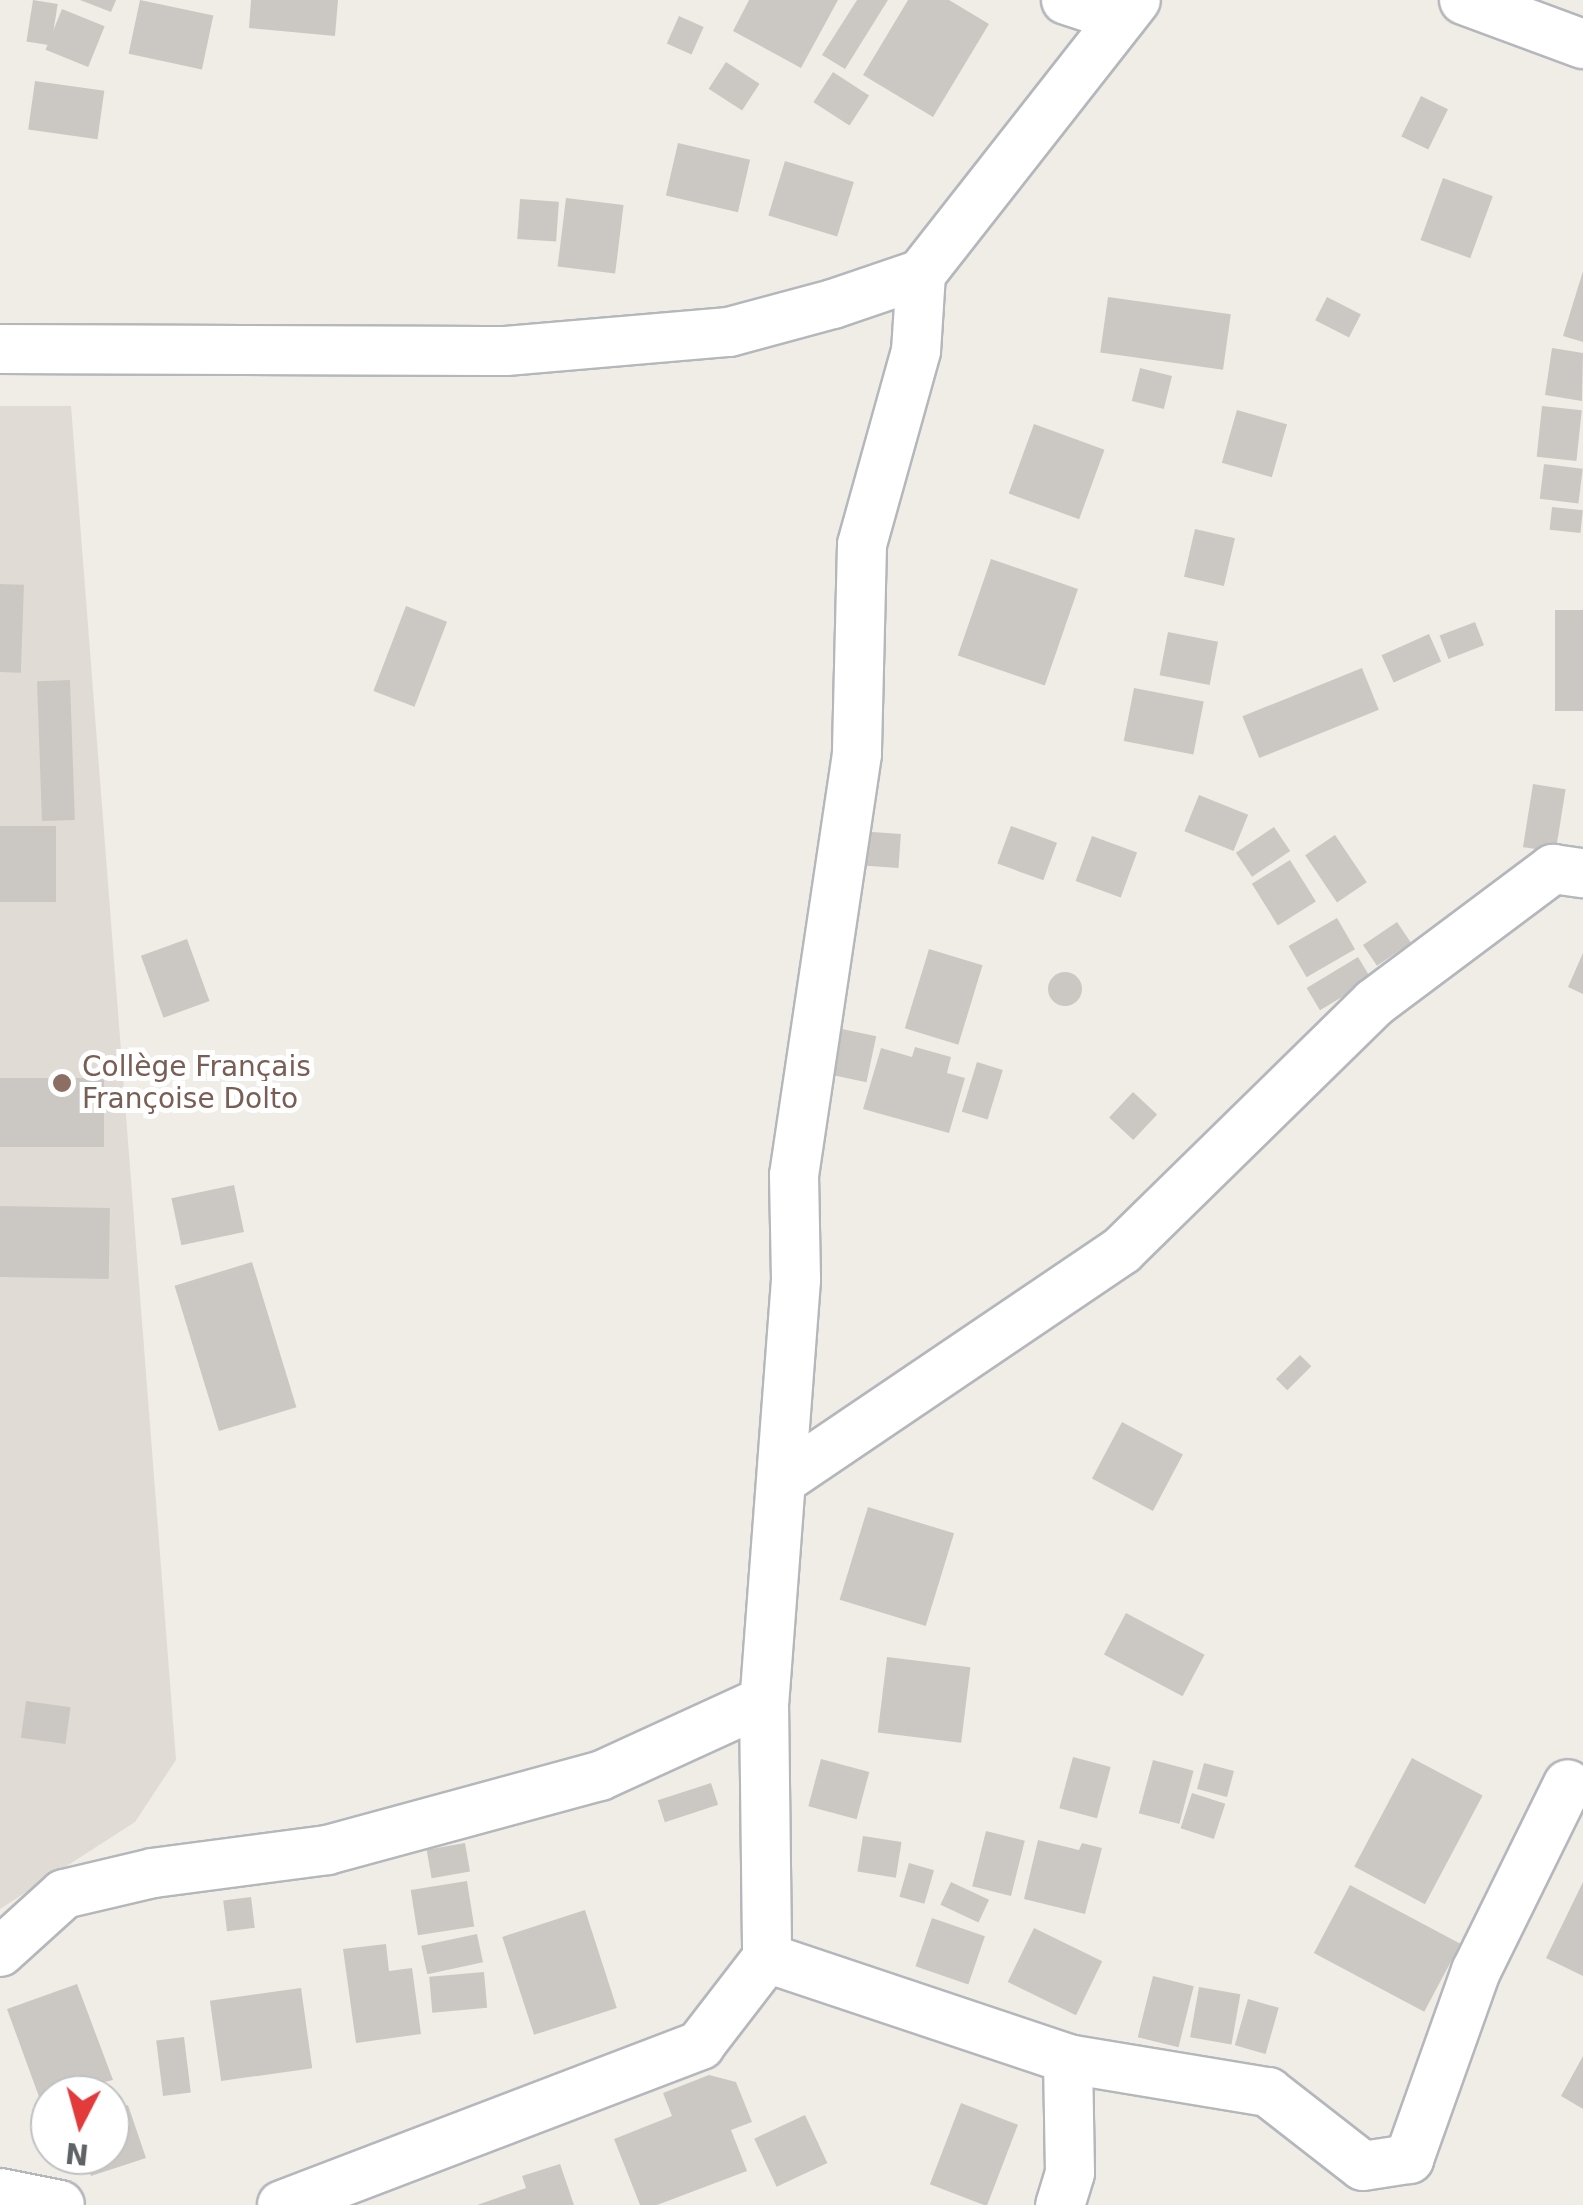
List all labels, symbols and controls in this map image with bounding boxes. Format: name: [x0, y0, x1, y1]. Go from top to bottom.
place label: Collège Français Françoise Dolto: [82, 1050, 311, 1116]
marker: Collège Français Françoise Dolto: [51, 1072, 73, 1094]
north arrow: [30, 2075, 130, 2175]
text: N: [64, 2136, 90, 2171]

